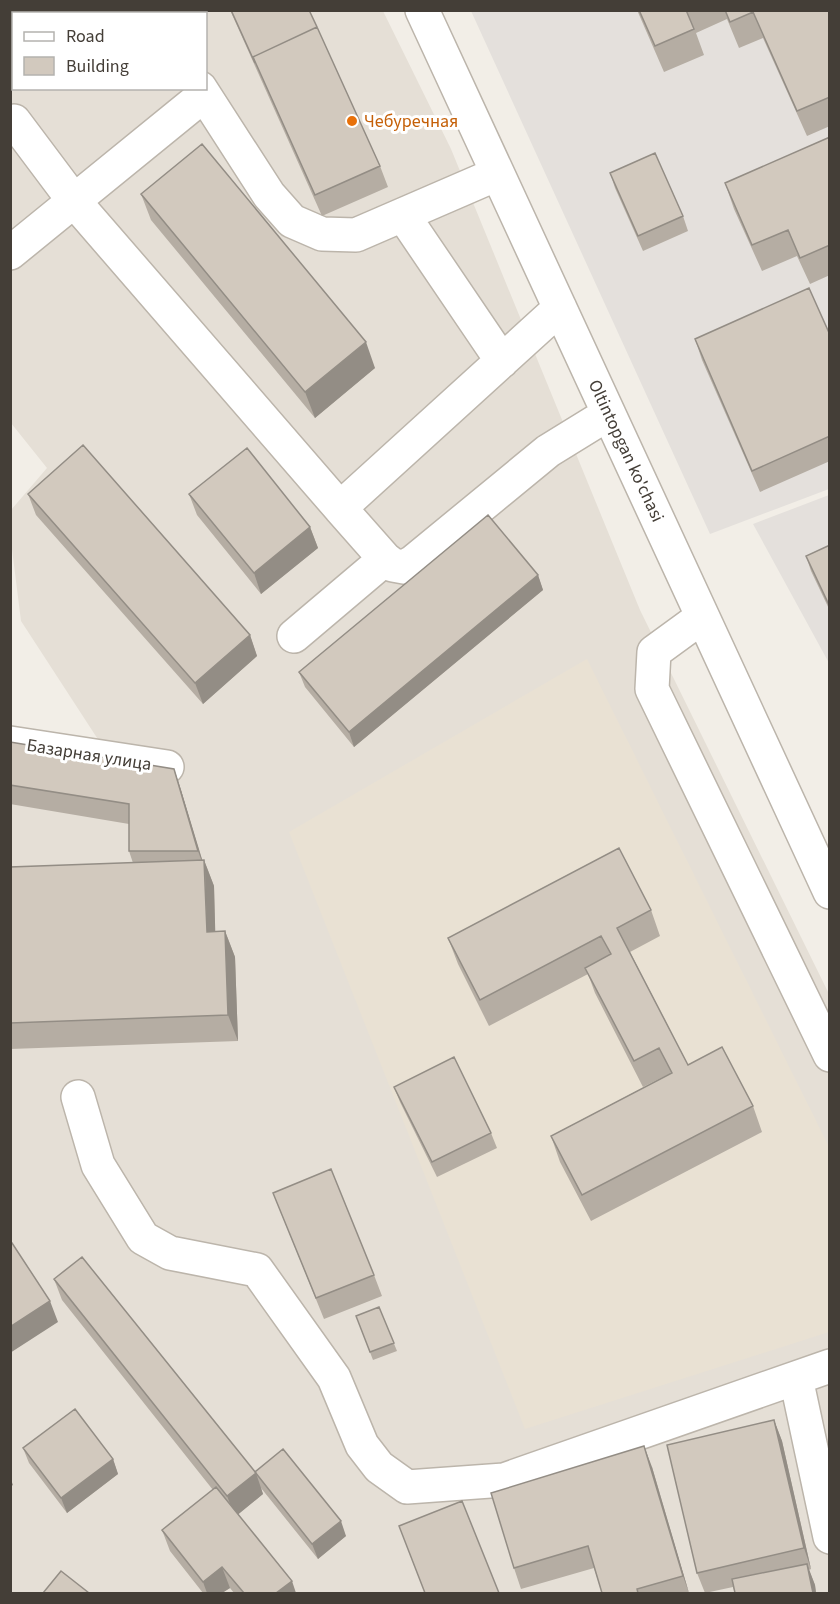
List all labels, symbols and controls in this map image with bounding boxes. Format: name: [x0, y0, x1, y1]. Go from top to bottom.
legend: [12, 12, 207, 90]
text: Road: [66, 24, 105, 49]
text: Building: [66, 54, 129, 79]
place label: Чебуречная: [364, 109, 458, 134]
marker: Чебуречная: [345, 114, 359, 128]
street label: Oltintopgan ko'chasi: [582, 376, 670, 526]
street label: Базарная улица: [25, 733, 153, 777]

